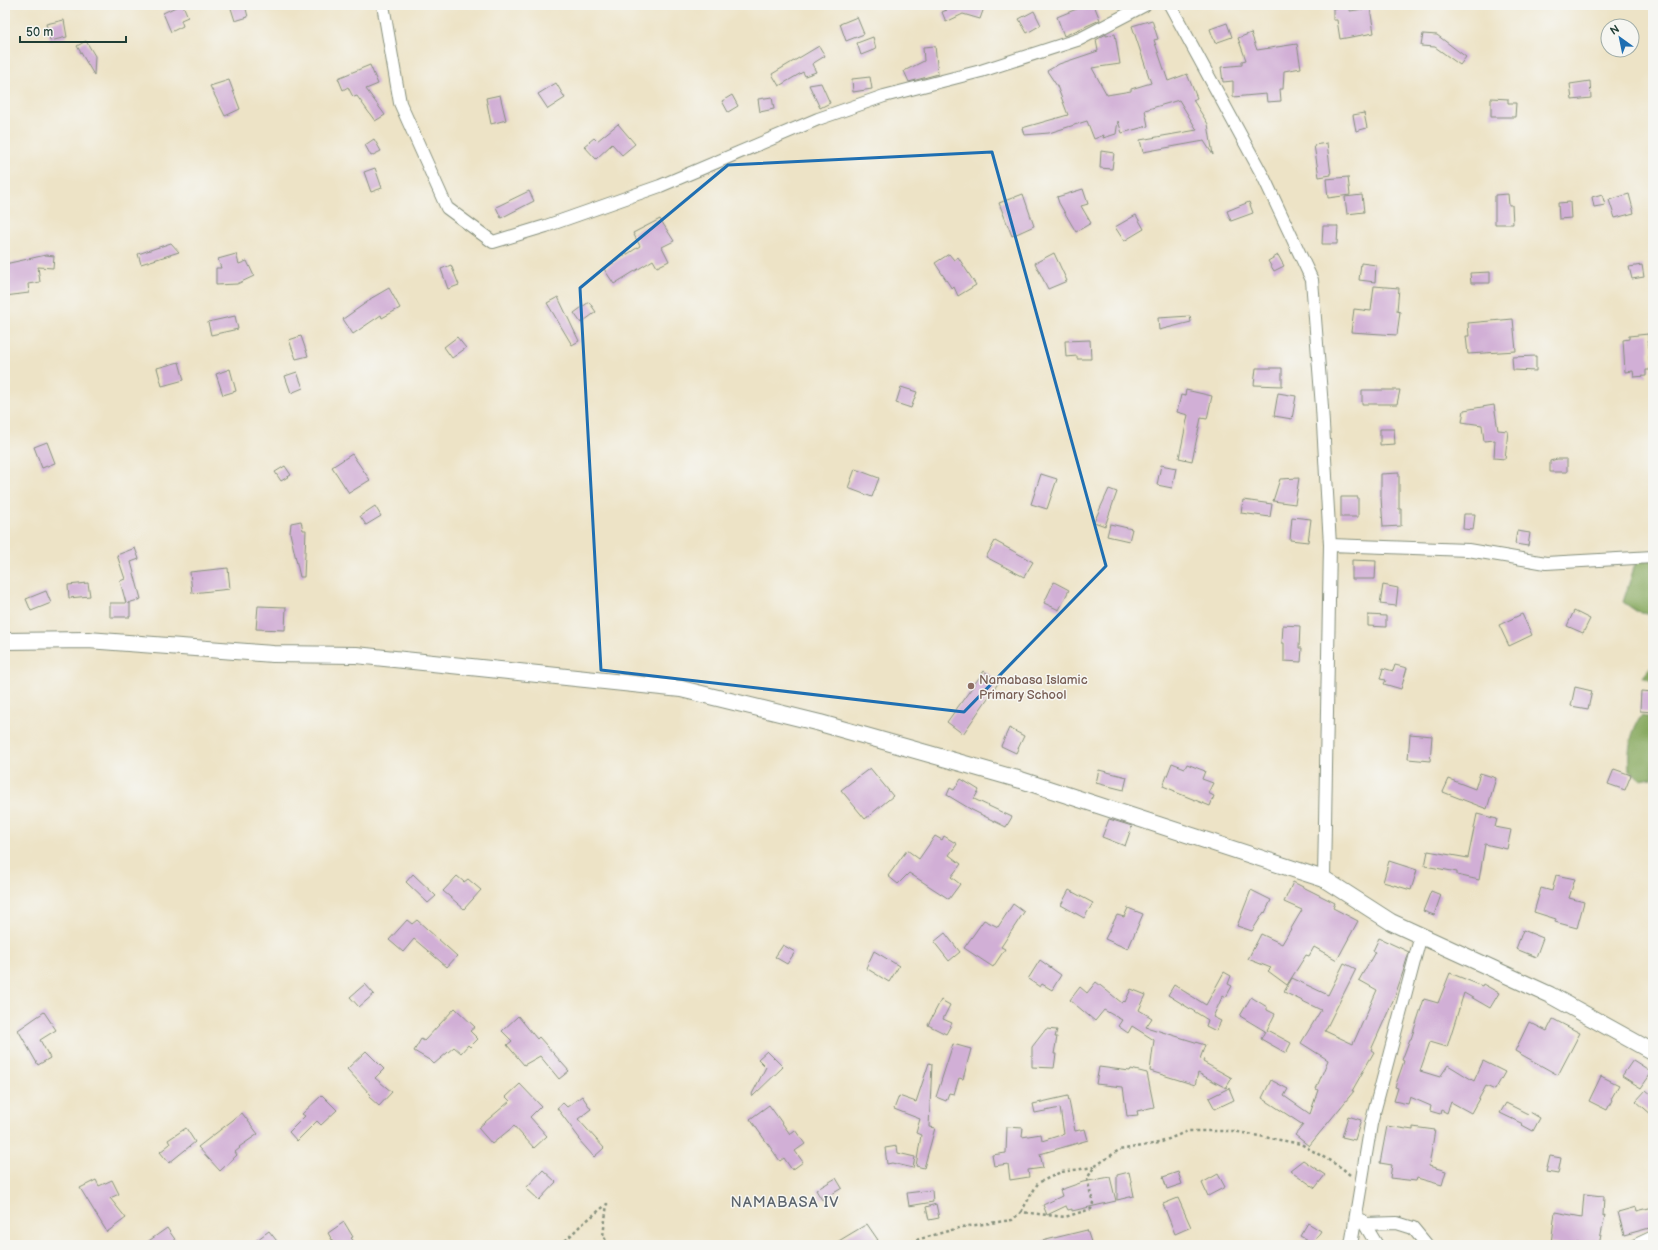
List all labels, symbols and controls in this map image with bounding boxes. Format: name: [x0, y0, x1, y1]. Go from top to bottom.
scale bar: [20, 18, 126, 44]
north arrow: [1600, 18, 1640, 58]
text: N: [1608, 22, 1622, 38]
text: 50 m: [26, 25, 53, 40]
place label: Namabasa Islamic Primary School: [979, 672, 1088, 703]
marker: Namabasa Islamic Primary School: [966, 681, 976, 691]
district label: NAMABASA IV: [730, 1193, 840, 1212]

